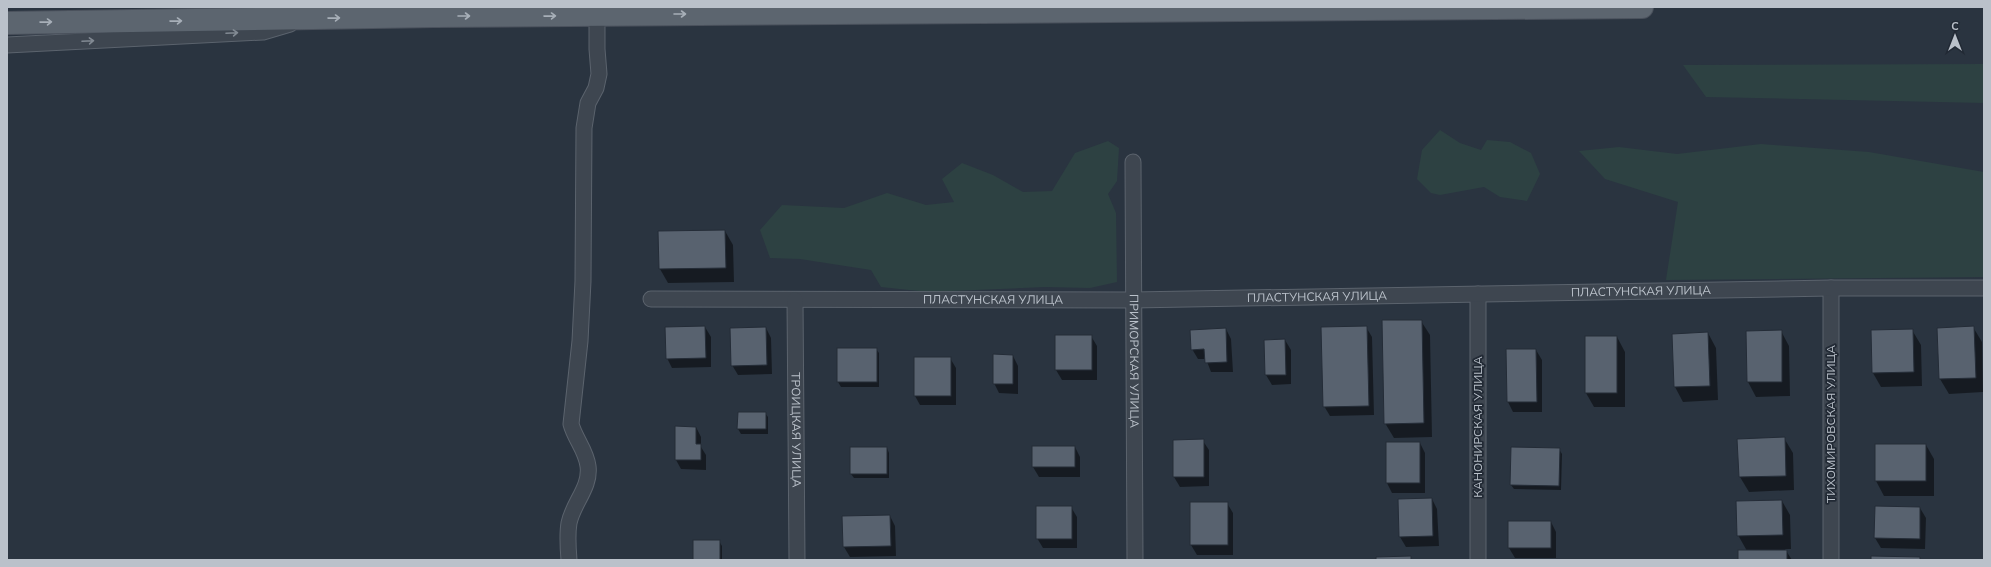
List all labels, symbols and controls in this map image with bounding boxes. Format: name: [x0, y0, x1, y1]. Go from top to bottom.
one-way arrow: [673, 10, 686, 18]
one-way arrow: [457, 12, 470, 20]
one-way arrow: [543, 12, 556, 20]
one-way arrow: [327, 14, 340, 22]
north arrow: [1935, 16, 1975, 56]
one-way arrow: [169, 17, 182, 24]
one-way arrow: [39, 18, 52, 26]
text: С: [1951, 19, 1959, 33]
one-way arrow: [225, 30, 238, 37]
one-way arrow: [81, 37, 94, 44]
street label: ПЛАСТУНСКАЯ УЛИЦА: [1571, 282, 1711, 299]
street label: ПЛАСТУНСКАЯ УЛИЦА: [1247, 288, 1387, 305]
street label: ПЛАСТУНСКАЯ УЛИЦА: [923, 292, 1063, 307]
street label: ПРИМОРСКАЯ УЛИЦА: [1127, 294, 1142, 428]
street label: ТИХОМИРОВСКАЯ УЛИЦА: [1823, 345, 1838, 503]
street label: КАНОНИРСКАЯ УЛИЦА: [1470, 356, 1485, 498]
street label: ТРОИЦКАЯ УЛИЦА: [789, 372, 804, 488]

